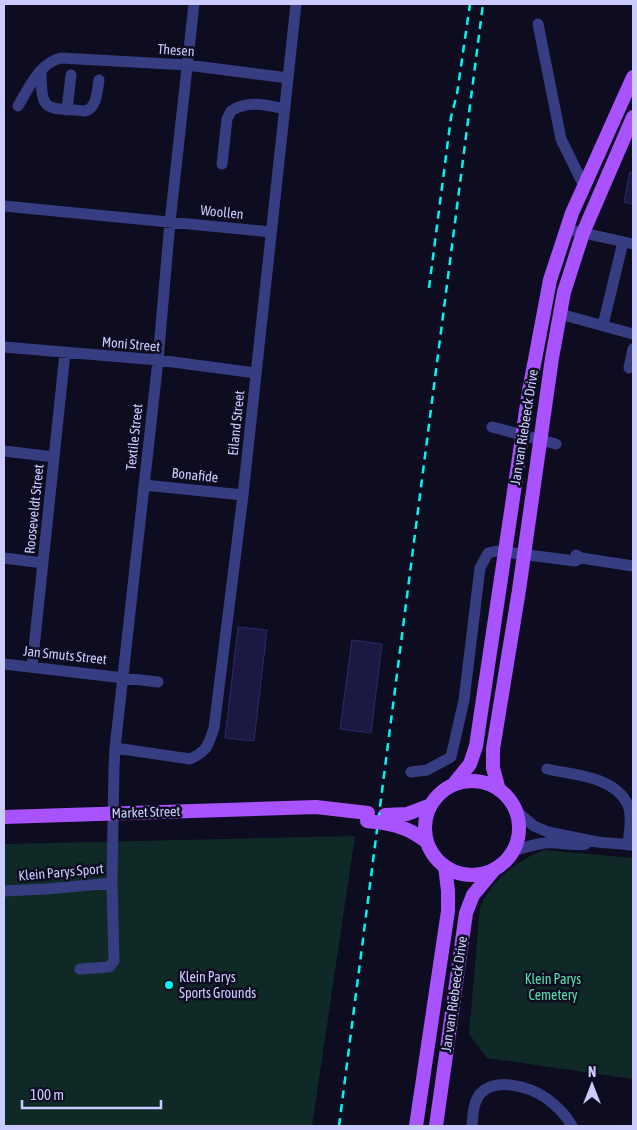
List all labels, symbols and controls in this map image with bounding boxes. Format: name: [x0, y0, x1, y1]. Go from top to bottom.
street label: Thesen: [157, 41, 195, 59]
street label: Woollen: [200, 202, 244, 222]
street label: Moni Street: [101, 333, 161, 355]
street label: Jan van Riebeeck Drive: [507, 368, 541, 486]
street label: Eiland Street: [225, 390, 247, 456]
street label: Textile Street: [123, 403, 145, 471]
street label: Rooseveldt Street: [21, 463, 47, 555]
street label: Bonafide: [171, 465, 219, 485]
street label: Jan Smuts Street: [22, 643, 108, 667]
street label: Market Street: [111, 803, 181, 821]
street label: Klein Parys Sport: [18, 860, 104, 884]
street label: Jan van Riebeeck Drive: [438, 935, 470, 1053]
place label: Klein Parys Sports Grounds: [179, 969, 256, 1001]
park label: Klein Parys Cemetery: [525, 971, 581, 1003]
marker: Klein Parys Sports Grounds: [163, 979, 175, 991]
north arrow: [567, 1060, 617, 1110]
text: N: [588, 1064, 596, 1080]
scale bar: [22, 1078, 161, 1110]
text: 100 m: [30, 1086, 64, 1103]

